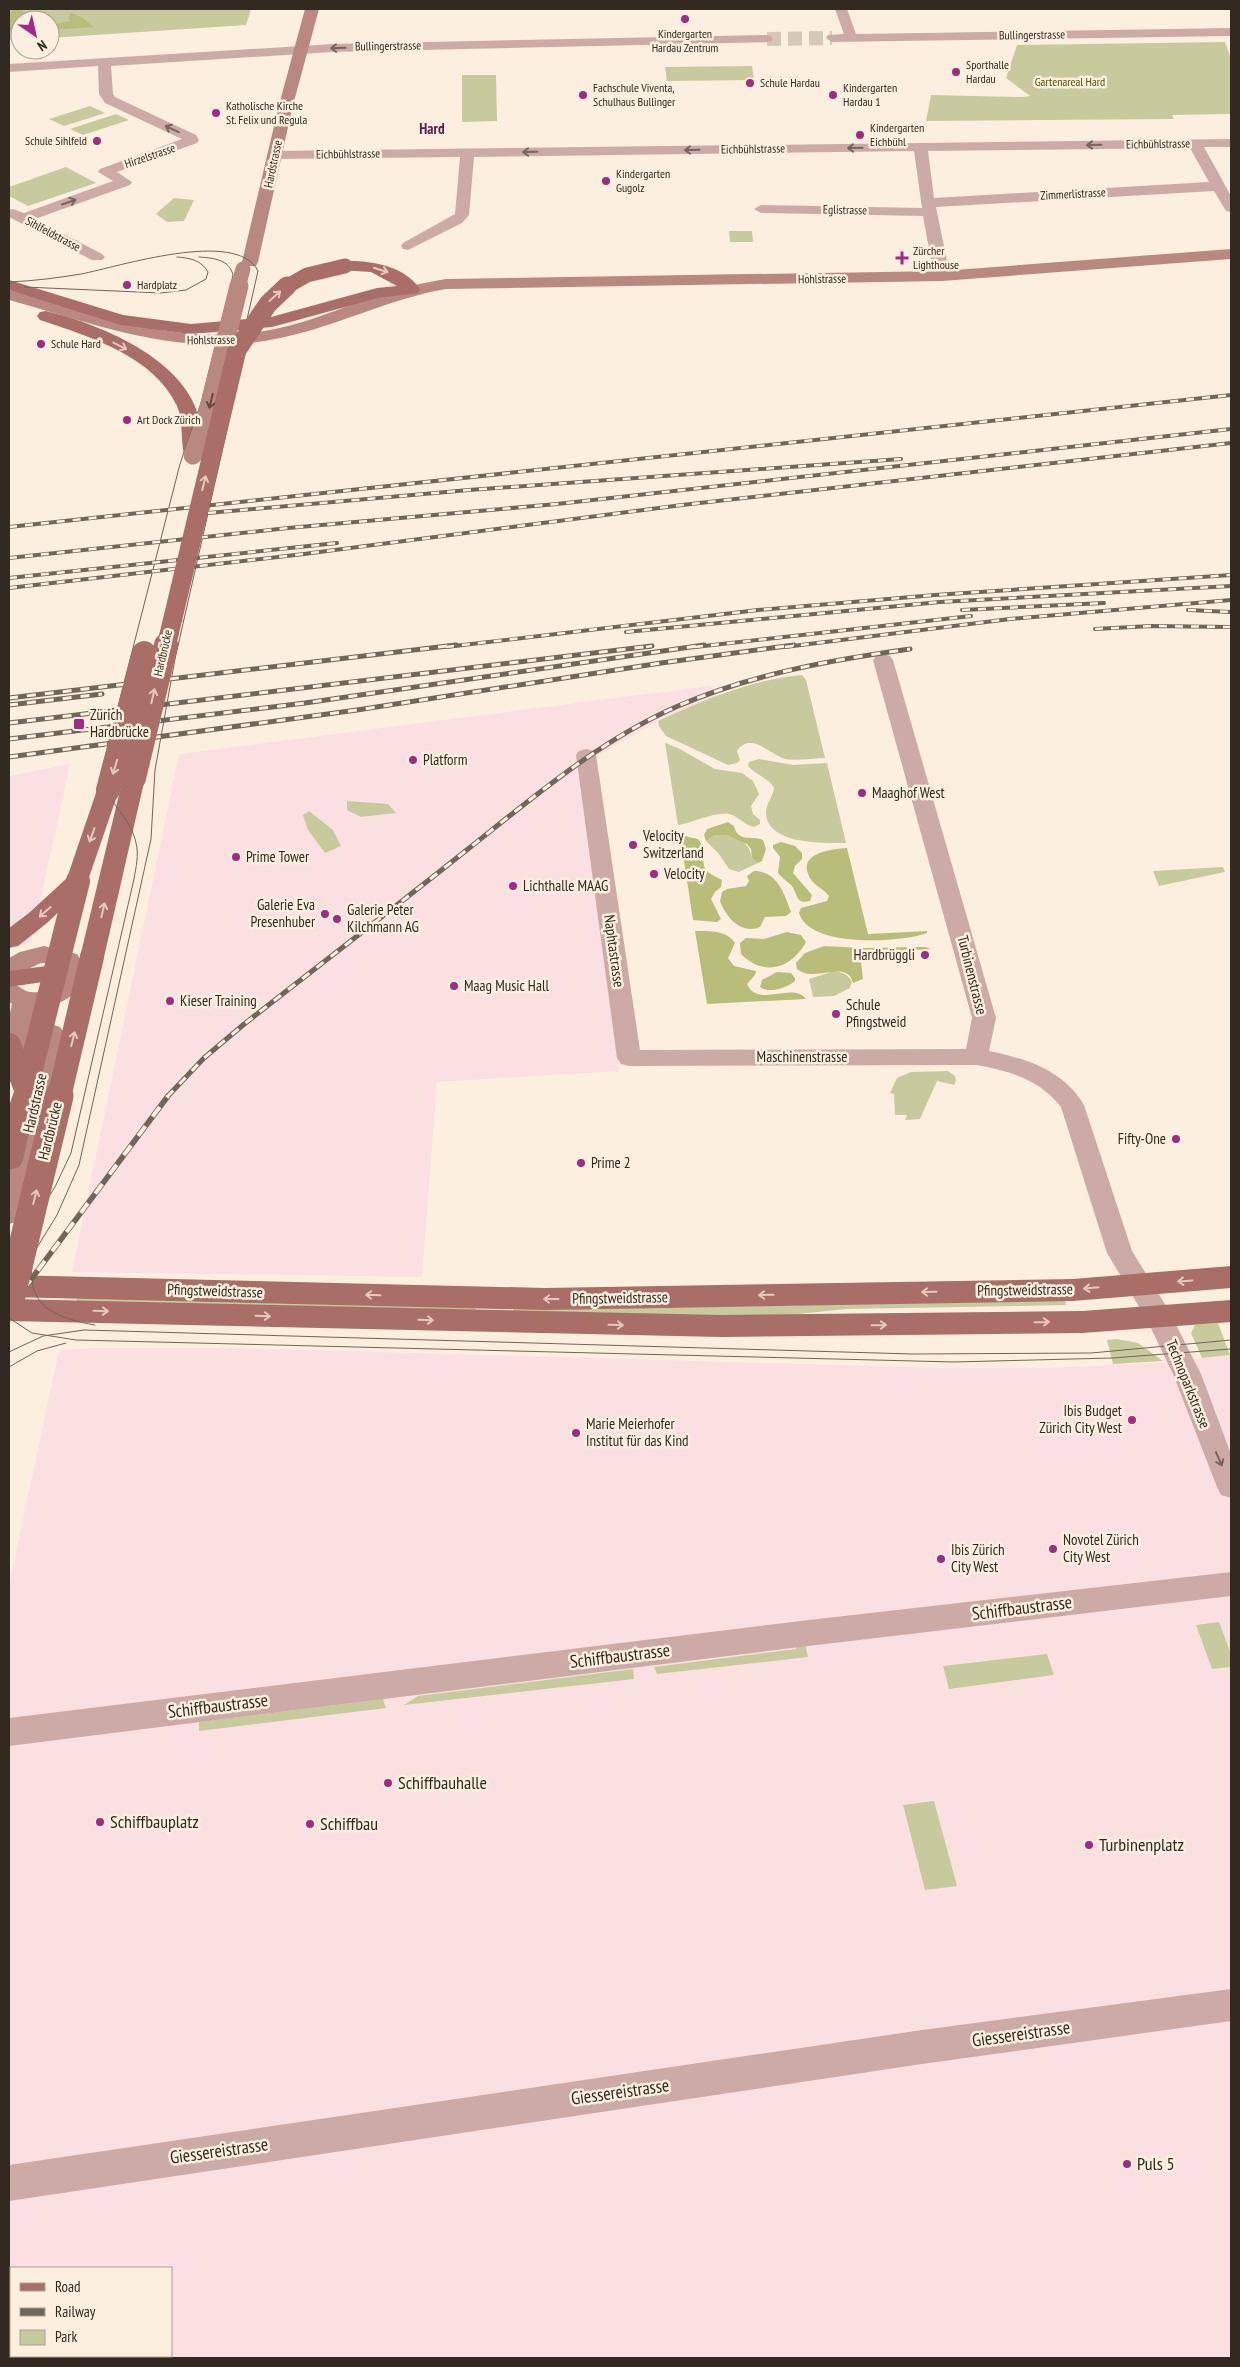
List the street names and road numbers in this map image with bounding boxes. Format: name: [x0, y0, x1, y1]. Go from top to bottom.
street label: Bullingerstrasse: [999, 26, 1065, 43]
street label: Bullingerstrasse: [355, 37, 421, 54]
street label: Eichbühlstrasse: [1126, 135, 1190, 152]
street label: Hardstrasse: [260, 139, 285, 189]
street label: Hirzelstrasse: [122, 140, 177, 171]
street label: Eichbühlstrasse: [721, 140, 785, 157]
street label: Eichbühlstrasse: [316, 145, 380, 162]
street label: Zimmerlistrasse: [1040, 184, 1106, 203]
street label: Eglistrasse: [823, 202, 867, 217]
street label: Sihlfeldstrasse: [23, 213, 83, 254]
street label: Hohlstrasse: [798, 271, 846, 286]
street label: Hohlstrasse: [187, 332, 235, 347]
street label: Hardbrücke: [150, 628, 175, 678]
street label: Naphtastrasse: [600, 913, 629, 988]
street label: Turbinenstrasse: [953, 933, 991, 1016]
street label: Maschinenstrasse: [757, 1047, 847, 1066]
street label: Hardstrasse: [18, 1071, 51, 1134]
street label: Hardbrücke: [33, 1100, 66, 1162]
street label: Pfingstweidstrasse: [167, 1279, 263, 1302]
street label: Pfingstweidstrasse: [977, 1279, 1073, 1300]
street label: Pfingstweidstrasse: [572, 1287, 668, 1308]
street label: Technoparkstrasse: [1162, 1337, 1215, 1431]
street label: Schiffbaustrasse: [971, 1590, 1073, 1625]
street label: Schiffbaustrasse: [569, 1638, 671, 1673]
street label: Schiffbaustrasse: [167, 1688, 269, 1723]
street label: Giessereistrasse: [970, 2015, 1071, 2052]
street label: Giessereistrasse: [569, 2073, 670, 2110]
street label: Giessereistrasse: [168, 2132, 269, 2169]

